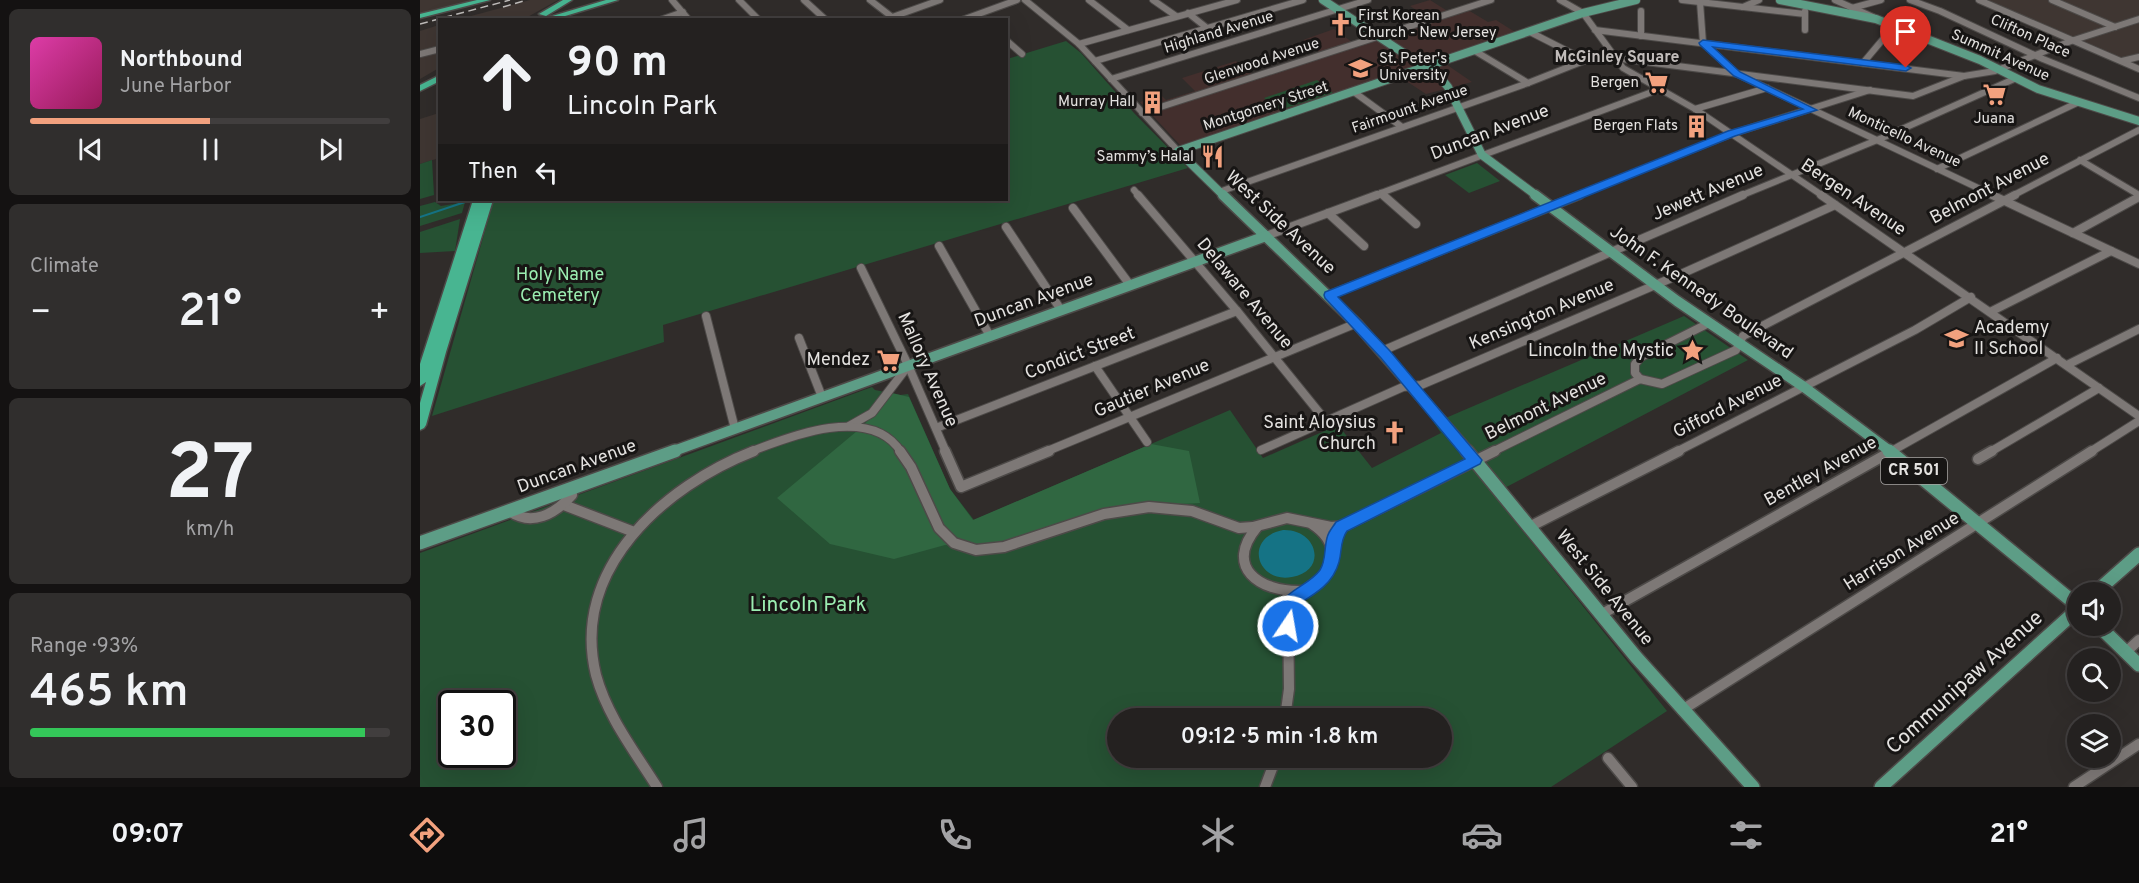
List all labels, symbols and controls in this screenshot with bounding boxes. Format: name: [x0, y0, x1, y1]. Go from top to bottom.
pin: [1880, 6, 1931, 68]
street label: Highland Avenue: [1162, 7, 1276, 59]
place label: First Korean Church - New Jersey: [1358, 7, 1497, 43]
street label: Clifton Place: [1987, 11, 2073, 63]
church icon: First Korean Church - New Jersey: [1327, 12, 1353, 38]
icon: arrive: [1889, 15, 1922, 48]
street label: Summit Avenue: [1948, 26, 2052, 86]
street label: Glenwood Avenue: [1202, 34, 1322, 90]
text: 90 m: [567, 38, 668, 91]
icon: ahead: [468, 42, 546, 120]
text: Northbound: [120, 47, 243, 74]
district label: McGinley Square: [1554, 48, 1680, 68]
place label: St. Peter's University: [1379, 50, 1447, 86]
school or university icon: St. Peter's University: [1348, 55, 1374, 81]
supermarket icon: Bergen: [1644, 70, 1670, 96]
text: June Harbor: [120, 74, 232, 100]
place label: Bergen: [1590, 74, 1639, 93]
street label: Montgomery Street: [1201, 78, 1331, 136]
street label: Fairmount Avenue: [1349, 81, 1471, 139]
supermarket icon: Juana: [1981, 82, 2007, 108]
building icon: Murray Hall: [1140, 89, 1166, 115]
text: Lincoln Park: [567, 90, 718, 124]
place label: Murray Hall: [1058, 93, 1135, 112]
street label: Duncan Avenue: [1427, 100, 1553, 166]
street label: Monticello Avenue: [1844, 103, 1964, 173]
place label: Juana: [1973, 110, 2015, 129]
building icon: Bergen Flats: [1683, 113, 1709, 139]
place label: Bergen Flats: [1593, 117, 1678, 136]
icon: previous: [74, 133, 107, 166]
icon: pause: [194, 133, 227, 166]
icon: next: [314, 133, 347, 166]
restaurant icon: Sammy’s Halal: [1199, 144, 1225, 170]
place label: Sammy’s Halal: [1096, 148, 1194, 167]
street label: Belmont Avenue: [1926, 148, 2054, 230]
street label: Bergen Avenue: [1796, 154, 1910, 242]
icon: left: [530, 156, 563, 189]
text: Then: [468, 159, 518, 186]
street label: Jewett Avenue: [1649, 159, 1767, 227]
street label: West Side Avenue: [1220, 166, 1340, 280]
street label: John F. Kennedy Boulevard: [1605, 221, 1797, 365]
street label: Delaware Avenue: [1191, 234, 1297, 354]
text: Climate: [30, 254, 99, 280]
park label: Holy Name Cemetery: [516, 264, 604, 308]
street label: Duncan Avenue: [971, 269, 1097, 333]
street label: Kensington Avenue: [1466, 274, 1618, 356]
text: 21°: [178, 285, 242, 342]
text: −: [30, 293, 51, 335]
text: +: [369, 293, 390, 335]
street label: Mallory Avenue: [891, 309, 963, 431]
place label: Academy II School: [1974, 317, 2049, 361]
street label: Condict Street: [1022, 322, 1138, 386]
school or university icon: Academy II School: [1943, 325, 1969, 351]
place icon: Lincoln the Mystic: [1679, 338, 1705, 364]
place label: Lincoln the Mystic: [1528, 340, 1674, 363]
supermarket icon: Mendez: [875, 347, 901, 373]
place label: Mendez: [807, 349, 870, 372]
street label: Gautier Avenue: [1091, 354, 1213, 424]
street label: Belmont Avenue: [1482, 368, 1610, 446]
street label: Gifford Avenue: [1670, 370, 1786, 444]
place label: Saint Aloysius Church: [1263, 412, 1376, 456]
church icon: Saint Aloysius Church: [1381, 420, 1407, 446]
text: 27: [166, 428, 254, 527]
street label: Bentley Avenue: [1761, 432, 1881, 512]
street label: Duncan Avenue: [514, 435, 640, 499]
road number: CR 501: [1881, 458, 1947, 484]
street label: Harrison Avenue: [1840, 507, 1964, 597]
text: km/h: [186, 517, 234, 543]
street label: West Side Avenue: [1550, 525, 1658, 651]
map controls: [2067, 582, 2121, 768]
button: sound: [2067, 582, 2121, 636]
park label: Lincoln Park: [749, 592, 867, 619]
position arrow: [1256, 594, 1320, 658]
street label: Communipaw Avenue: [1881, 605, 2049, 761]
text: Range · 93%: [30, 634, 138, 660]
button: search: [2067, 648, 2121, 702]
text: 465 km: [30, 665, 189, 722]
speed limit sign: 30: [438, 690, 516, 768]
button: layers: [2067, 714, 2121, 768]
text: 09:12 · 5 min · 1.8 km: [1181, 724, 1378, 751]
icon: directions: [406, 814, 448, 856]
icon: music: [670, 814, 712, 856]
icon: phone: [934, 814, 976, 856]
icon: climate: [1197, 814, 1239, 856]
icon: car: [1461, 814, 1503, 856]
icon: filters: [1725, 814, 1767, 856]
text: 09:07: [111, 818, 184, 852]
text: 21°: [1989, 818, 2028, 852]

